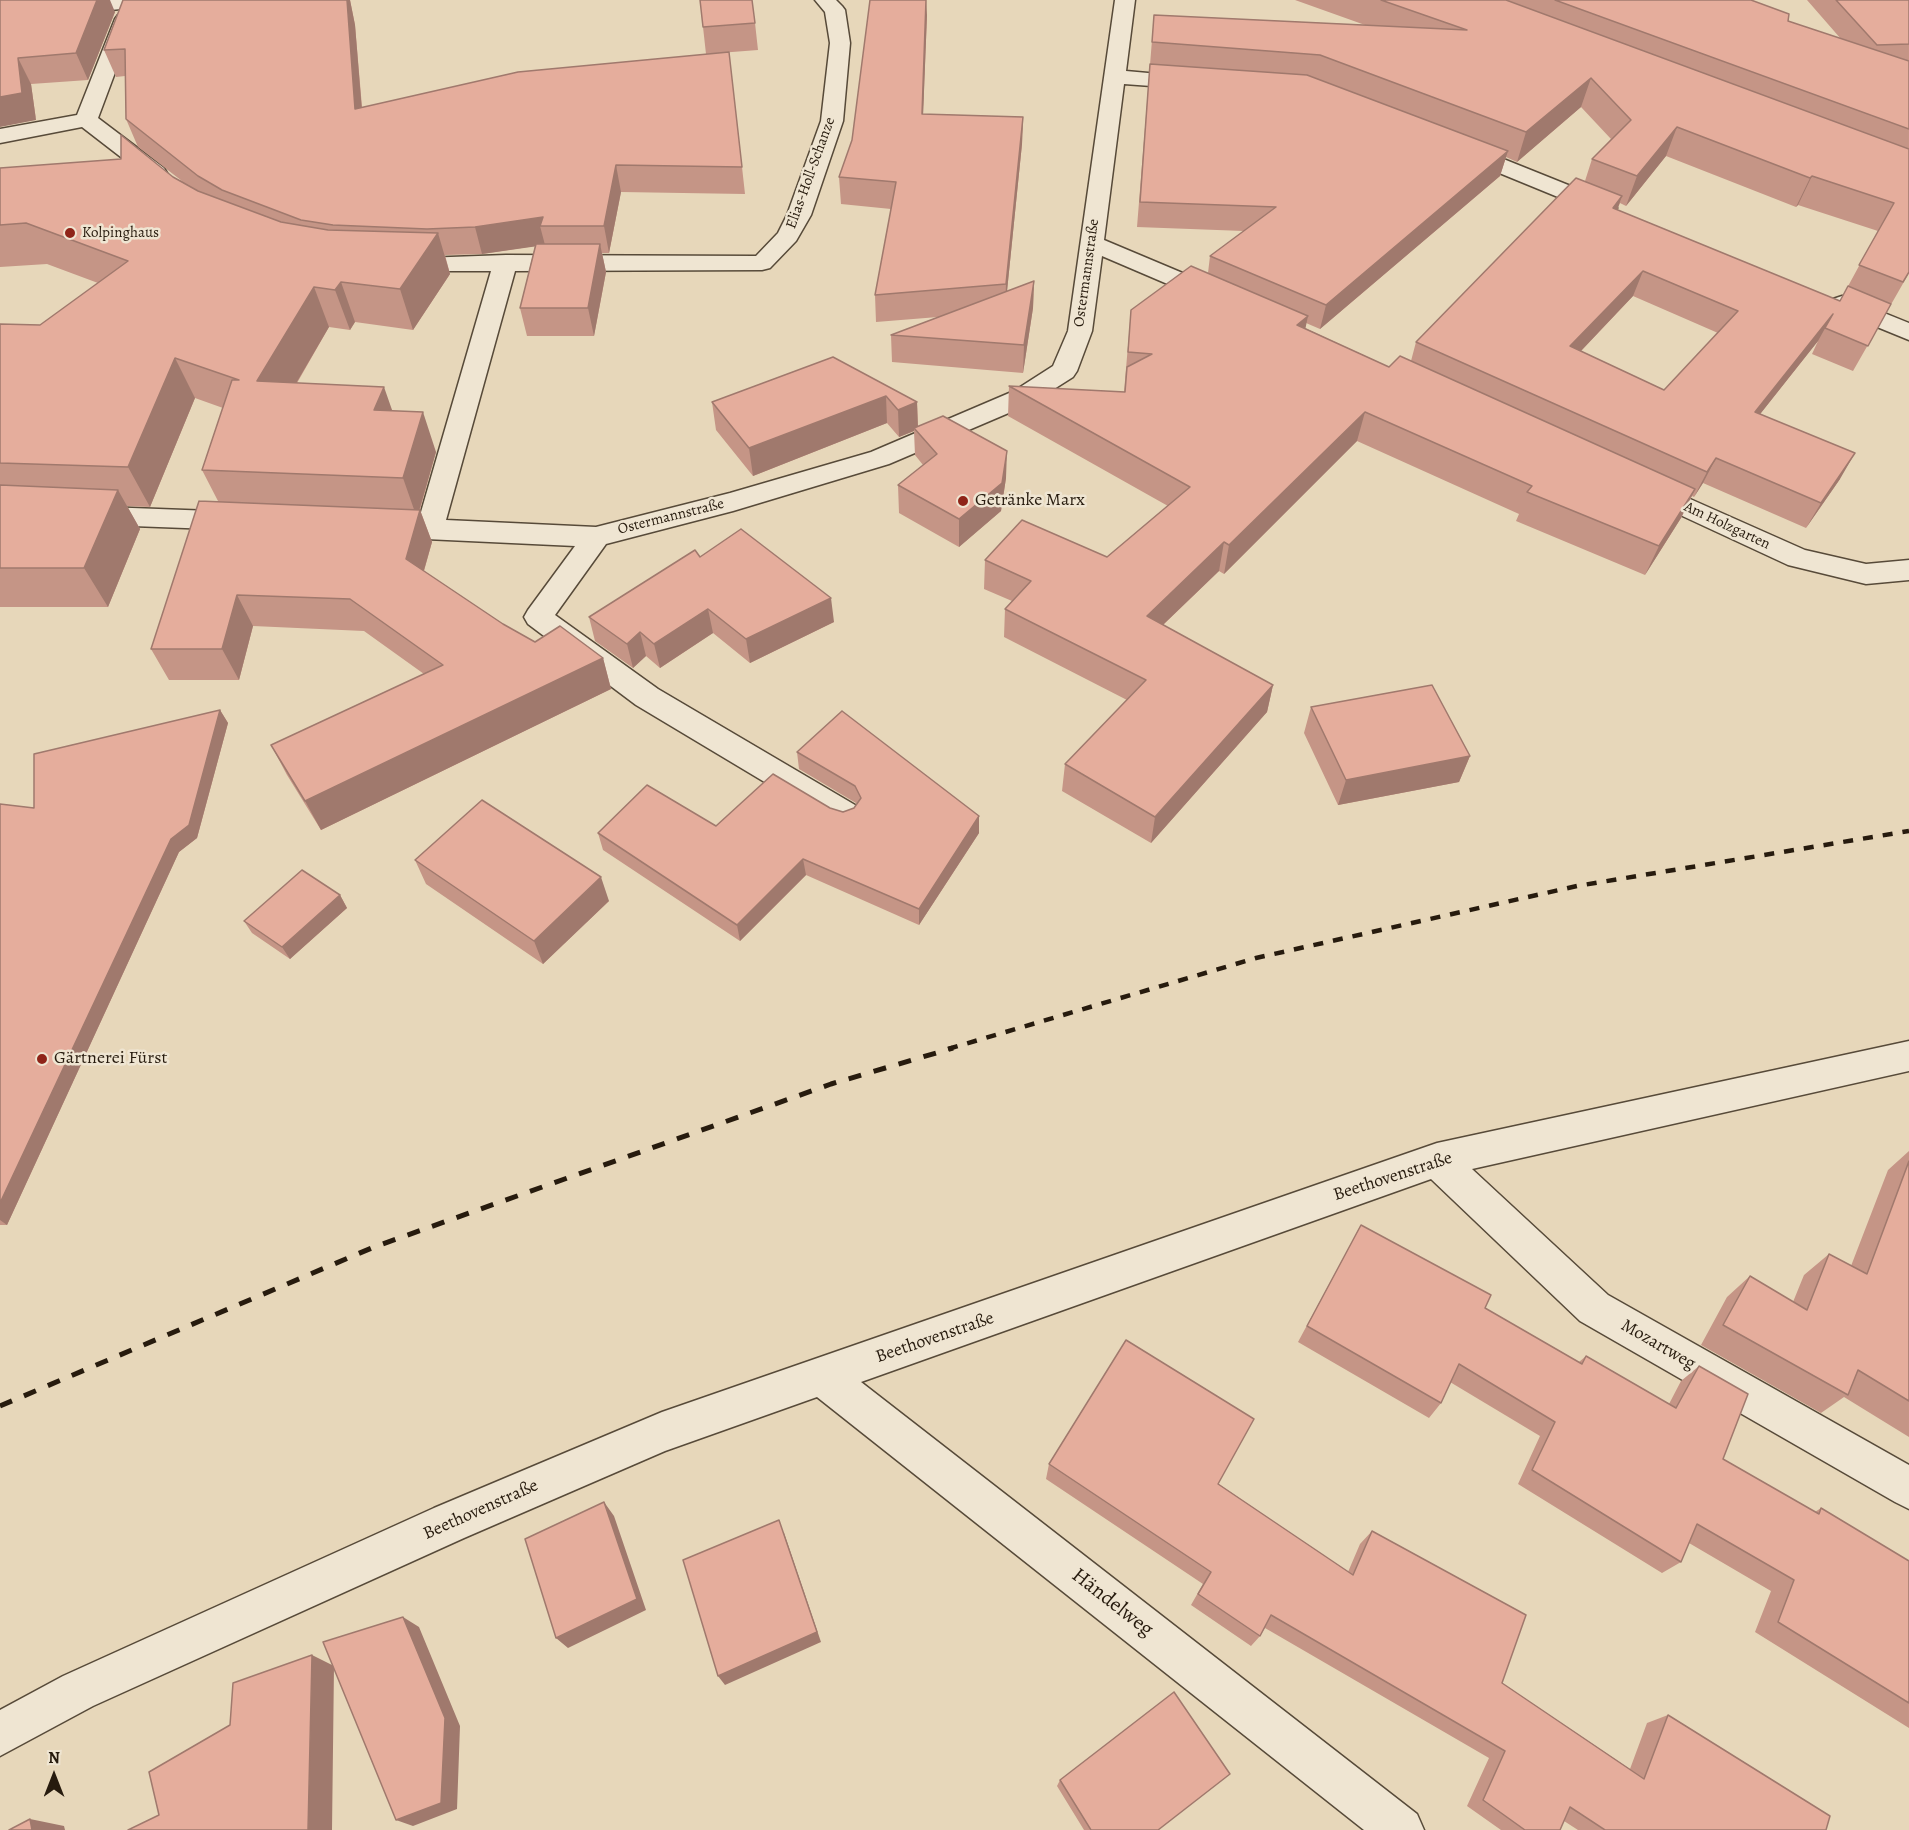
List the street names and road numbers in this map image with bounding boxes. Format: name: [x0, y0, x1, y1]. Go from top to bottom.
street label: Elias-Holl-Schanze: [782, 115, 840, 231]
street label: Ostermannstraße: [1071, 218, 1103, 328]
street label: Ostermannstraße: [616, 495, 726, 539]
street label: Am Holzgarten: [1681, 498, 1773, 554]
street label: Beethovenstraße: [1331, 1148, 1455, 1206]
street label: Beethovenstraße: [873, 1308, 997, 1368]
street label: Mozartweg: [1617, 1315, 1699, 1375]
street label: Beethovenstraße: [420, 1475, 542, 1545]
street label: Händelweg: [1066, 1563, 1158, 1643]

